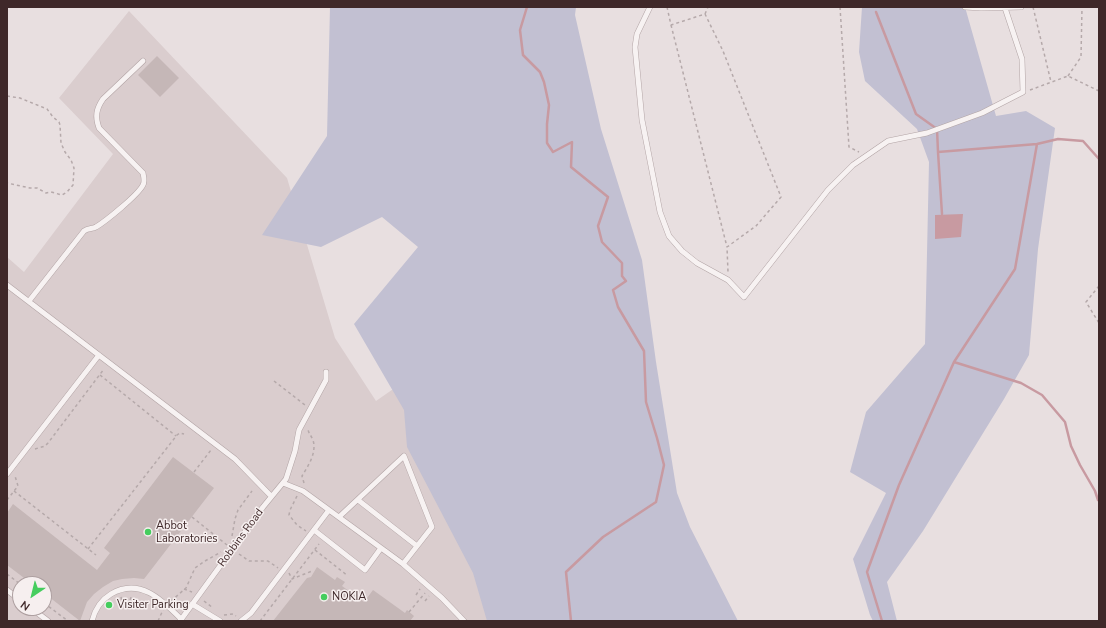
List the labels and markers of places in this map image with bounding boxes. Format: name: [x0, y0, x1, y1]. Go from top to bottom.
place label: Abbot Laboratories: [156, 519, 218, 545]
marker: Abbot Laboratories: [143, 527, 153, 537]
place label: NOKIA: [332, 590, 366, 604]
marker: NOKIA: [319, 592, 329, 602]
place label: Visiter Parking: [117, 598, 189, 612]
marker: Visiter Parking: [104, 600, 114, 610]

